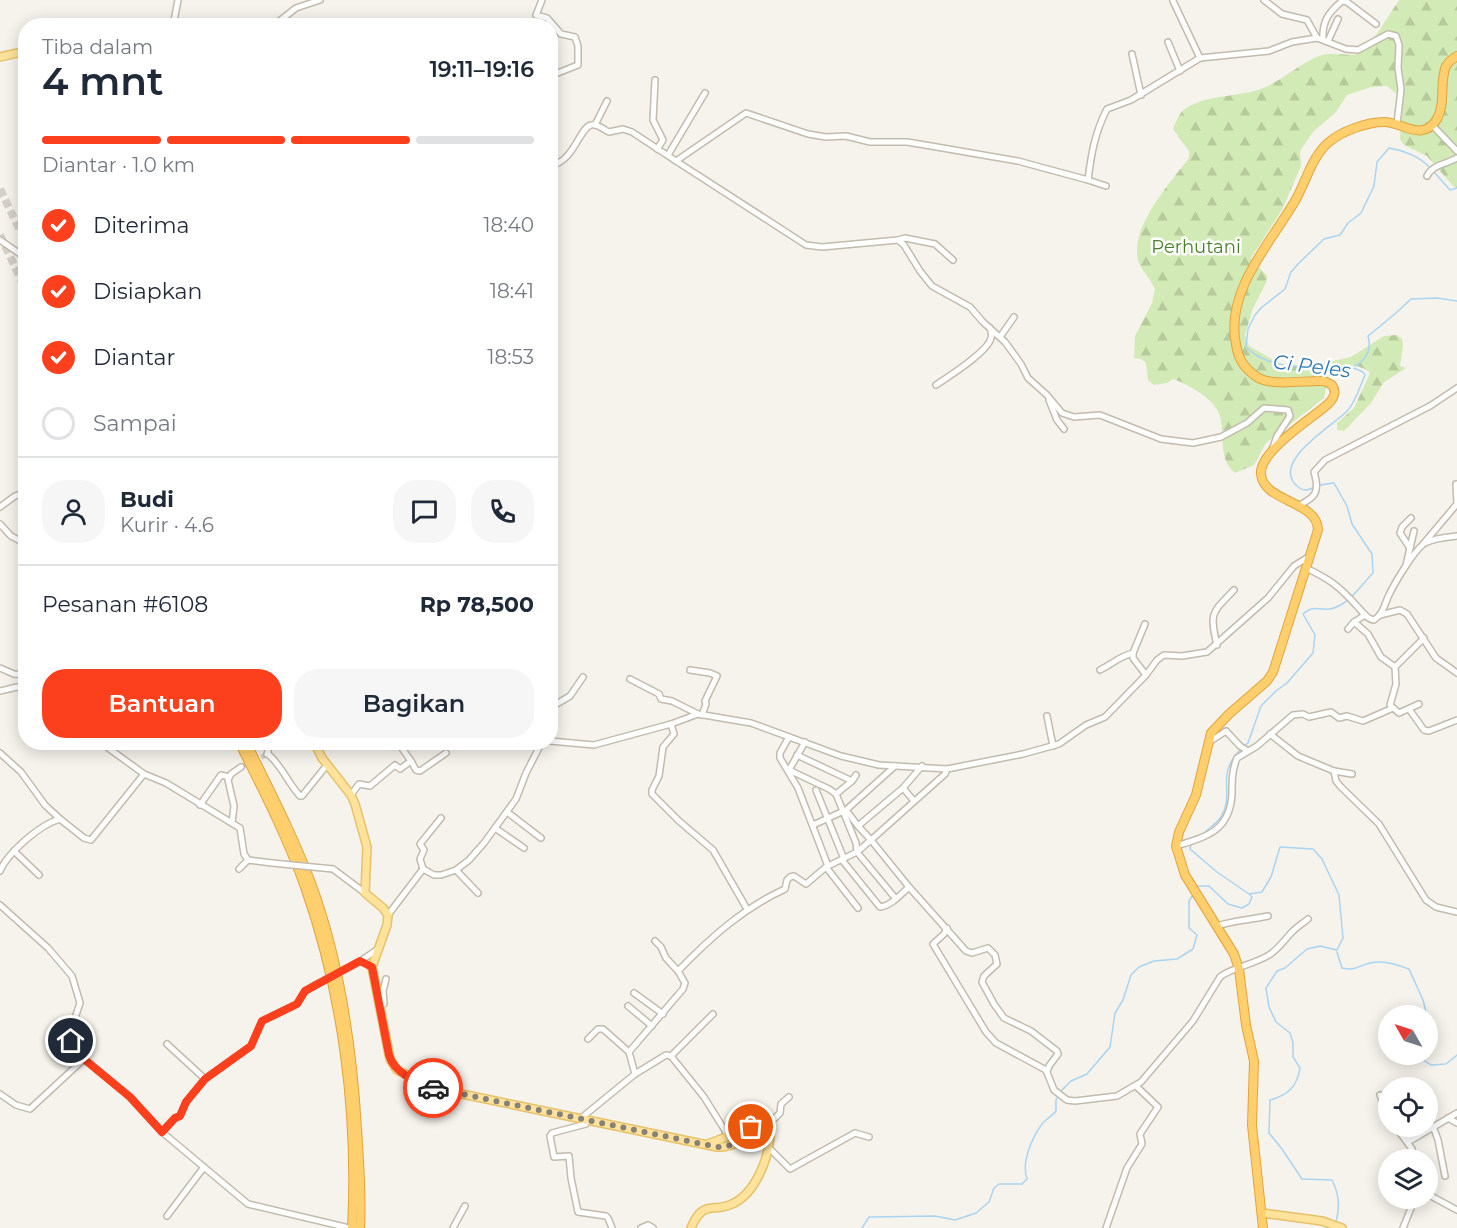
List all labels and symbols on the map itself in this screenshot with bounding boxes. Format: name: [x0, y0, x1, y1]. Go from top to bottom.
park label: Perhutani: [1151, 236, 1241, 258]
water label: Ci Peles: [1272, 349, 1353, 383]
north arrow: [1378, 1005, 1438, 1065]
pin: [45, 1015, 96, 1066]
courier: [403, 1058, 463, 1118]
pin: [725, 1101, 776, 1152]

